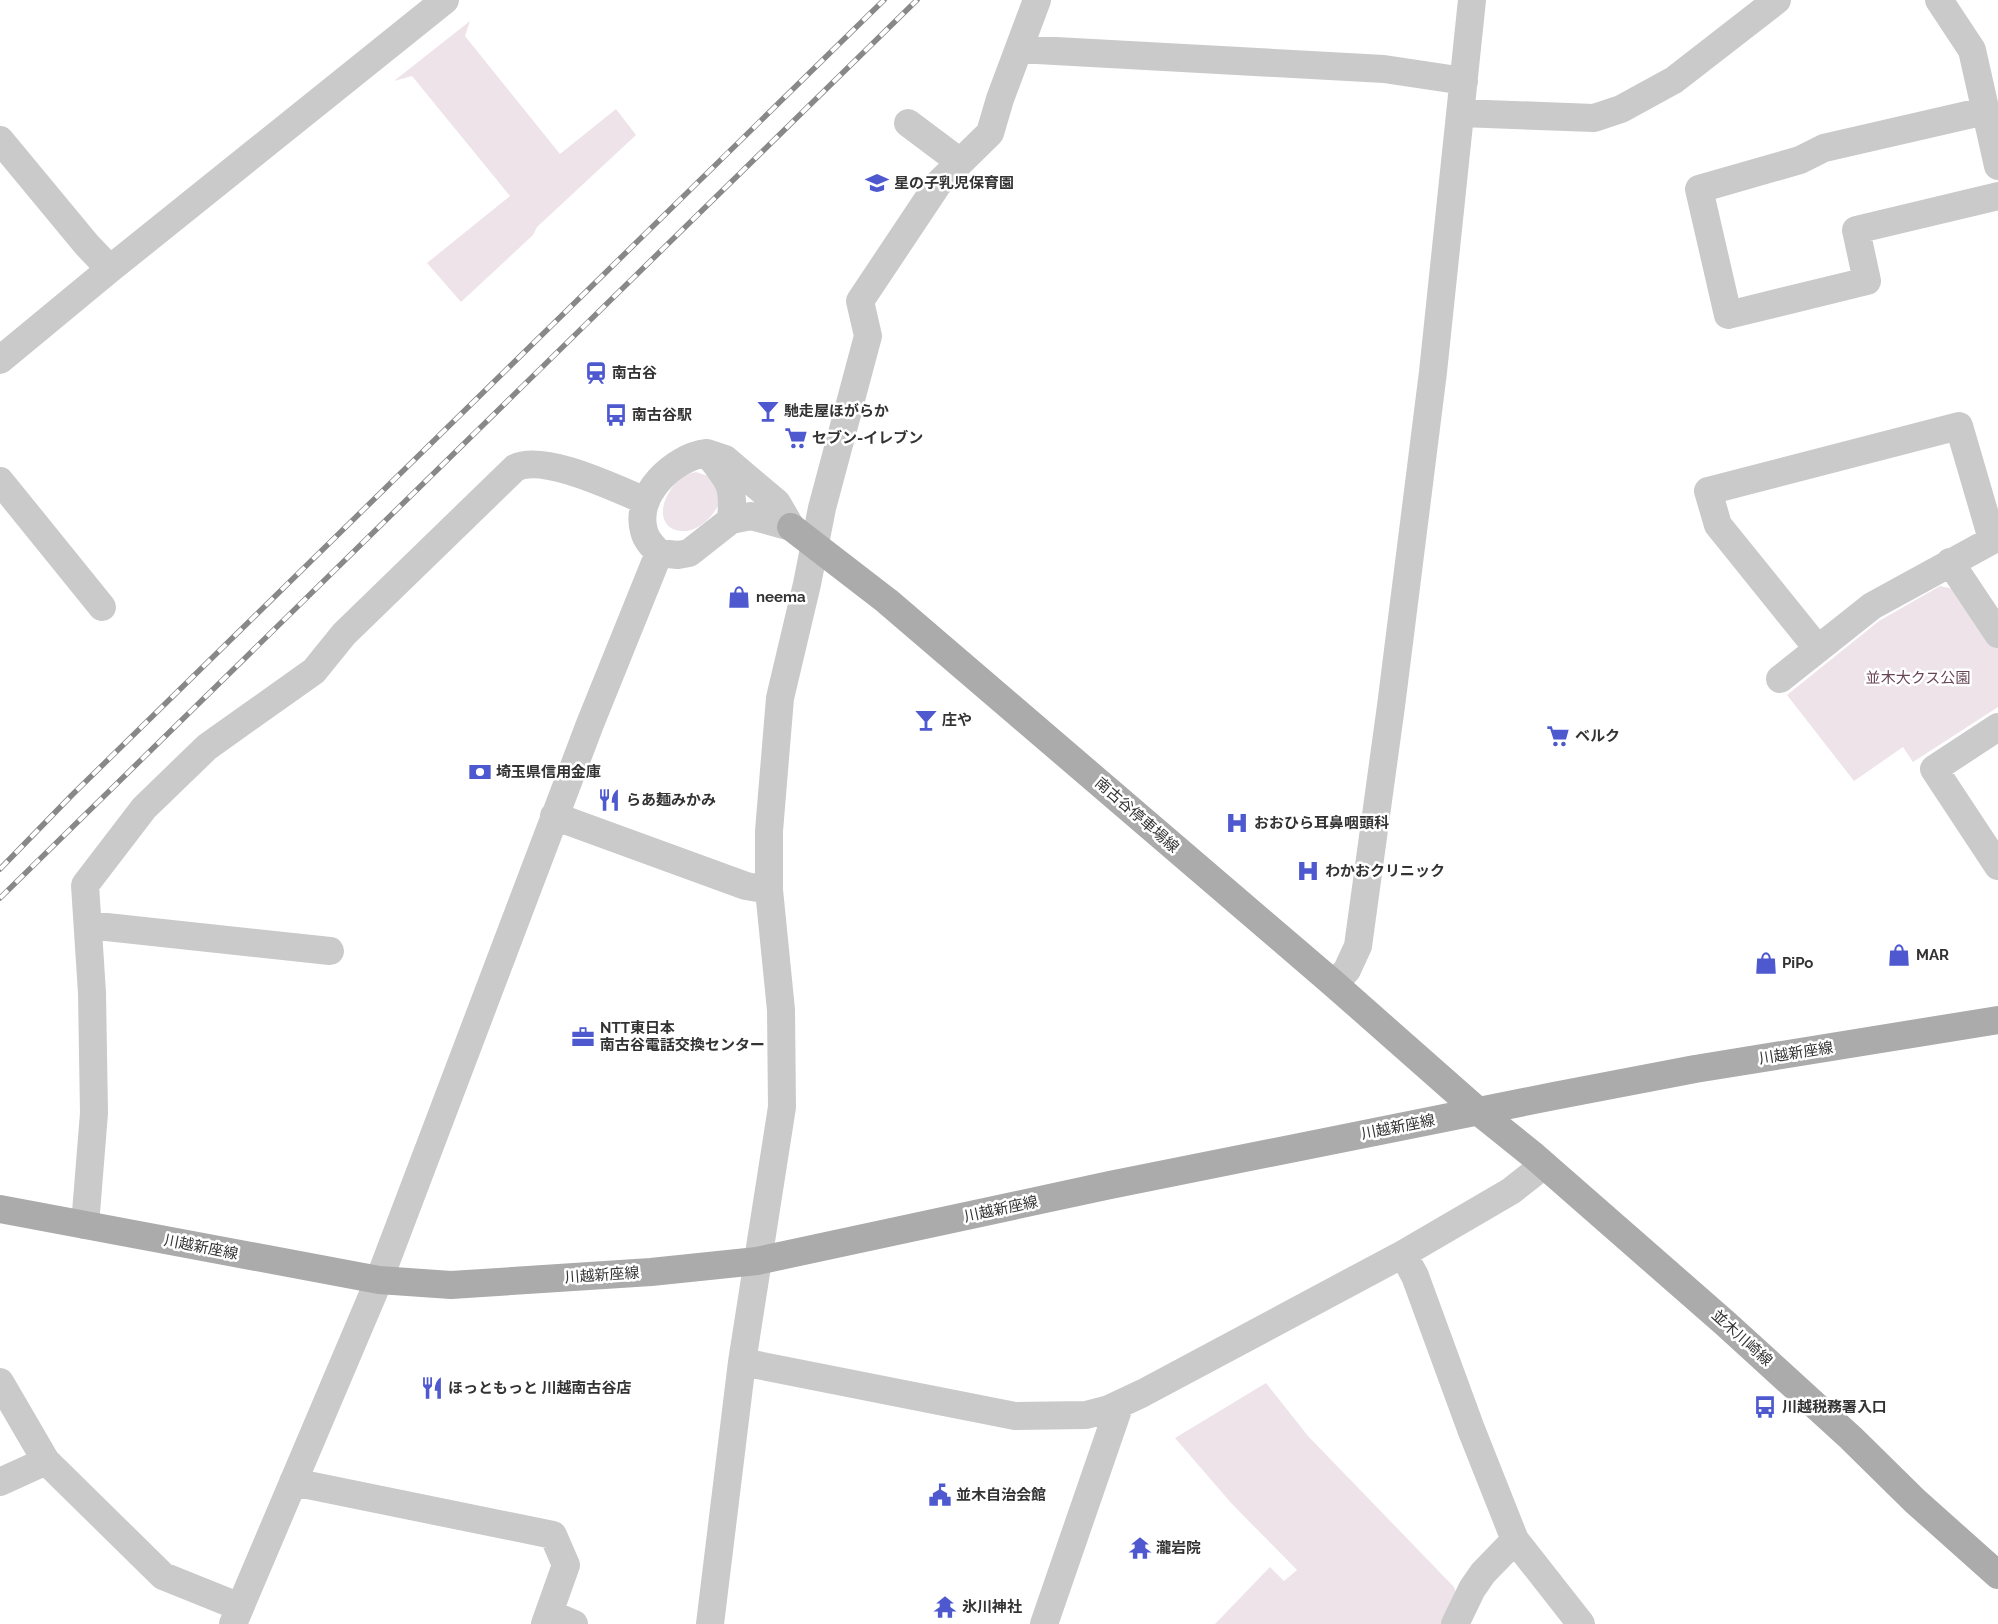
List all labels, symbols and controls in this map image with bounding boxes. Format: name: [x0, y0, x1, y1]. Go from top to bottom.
school or university icon: 星の子乳児保育園: [864, 170, 890, 196]
place label: 星の子乳児保育園: [894, 174, 1014, 192]
station icon: 南古谷: [583, 360, 609, 386]
place label: 南古谷: [612, 364, 657, 382]
bar icon: 馳走屋ほがらか: [755, 398, 781, 424]
bus stop icon: 南古谷駅: [603, 402, 629, 428]
place label: 馳走屋ほがらか: [784, 402, 889, 420]
place label: 南古谷駅: [632, 406, 692, 424]
supermarket icon: セブン-イレブン: [783, 425, 809, 451]
place label: セブン-イレブン: [812, 429, 923, 447]
shop icon: neema: [726, 584, 752, 610]
place label: neema: [756, 588, 806, 606]
park label: 並木大クス公園: [1866, 669, 1970, 687]
bar icon: 庄や: [913, 707, 939, 733]
place label: 庄や: [942, 711, 972, 729]
supermarket icon: ベルク: [1545, 723, 1571, 749]
place label: ベルク: [1575, 727, 1620, 745]
bank icon: 埼玉県信用金庫: [467, 759, 493, 785]
place label: 埼玉県信用金庫: [496, 763, 601, 781]
street label: 南古谷停車場線: [1091, 774, 1183, 856]
restaurant icon: らあ麺みかみ: [596, 787, 622, 813]
place label: らあ麺みかみ: [626, 791, 716, 809]
hospital icon: おおひら耳鼻咽頭科: [1224, 810, 1250, 836]
place label: おおひら耳鼻咽頭科: [1254, 814, 1389, 832]
hospital icon: わかおクリニック: [1295, 858, 1321, 884]
place label: わかおクリニック: [1325, 862, 1445, 880]
shop icon: MAR: [1886, 942, 1912, 968]
place label: MAR: [1916, 946, 1949, 964]
shop icon: PiPo: [1753, 950, 1779, 976]
place label: PiPo: [1782, 954, 1813, 972]
place label: NTT東日本 南古谷電話交換センター: [600, 1019, 765, 1054]
office icon: NTT東日本 南古谷電話交換センター: [570, 1024, 596, 1050]
street label: 川越新座線: [1758, 1038, 1834, 1068]
street label: 川越新座線: [1359, 1111, 1437, 1143]
street label: 川越新座線: [962, 1192, 1040, 1226]
street label: 川越新座線: [162, 1231, 240, 1263]
street label: 川越新座線: [564, 1263, 640, 1287]
street label: 並木川崎線: [1708, 1306, 1776, 1370]
restaurant icon: ほっともっと 川越南古谷店: [419, 1375, 445, 1401]
place label: ほっともっと 川越南古谷店: [448, 1379, 632, 1397]
bus stop icon: 川越税務署入口: [1752, 1394, 1778, 1420]
place label: 川越税務署入口: [1782, 1398, 1887, 1416]
public building icon: 並木自治会館: [927, 1482, 953, 1508]
place label: 並木自治会館: [956, 1486, 1046, 1504]
temple icon: 瀧岩院: [1127, 1535, 1153, 1561]
place label: 瀧岩院: [1156, 1539, 1201, 1557]
temple icon: 氷川神社: [932, 1594, 958, 1620]
place label: 氷川神社: [962, 1598, 1022, 1616]

